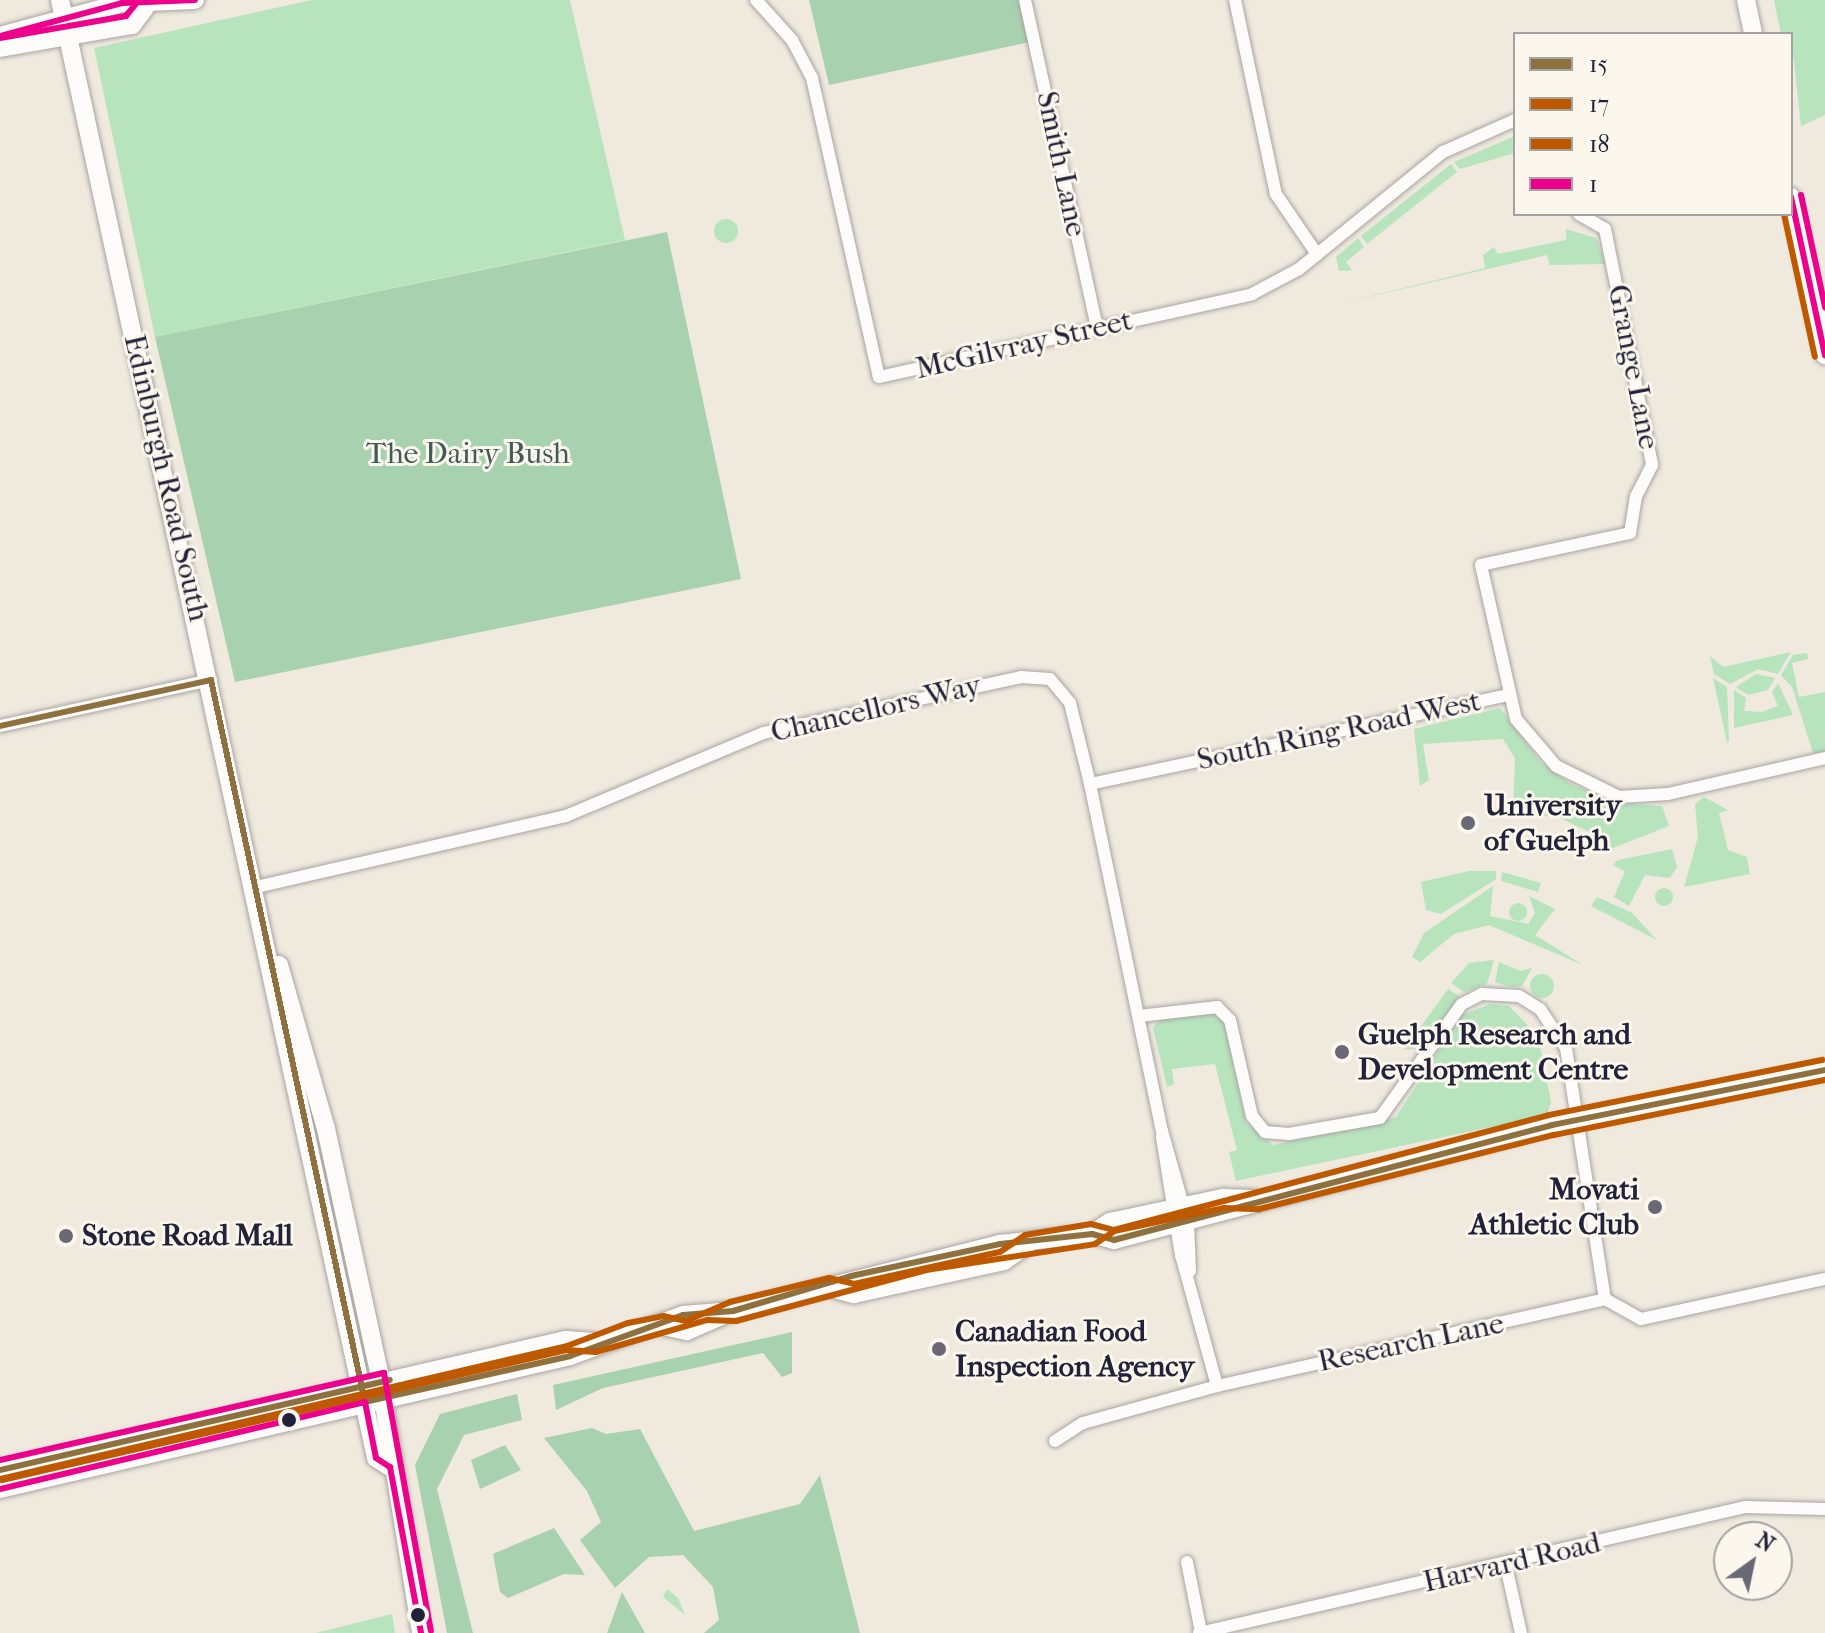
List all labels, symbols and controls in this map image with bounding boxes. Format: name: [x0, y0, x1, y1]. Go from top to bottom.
legend: [1513, 32, 1793, 216]
text: 15: [1589, 50, 1608, 78]
street label: Smith Lane: [1028, 88, 1094, 240]
text: 17: [1589, 90, 1609, 118]
text: 18: [1589, 130, 1610, 158]
text: 1: [1589, 170, 1598, 198]
street label: Grange Lane: [1599, 282, 1667, 452]
street label: McGilvray Street: [912, 303, 1136, 387]
street label: Edinburgh Road South: [115, 331, 217, 625]
park label: The Dairy Bush: [366, 436, 570, 472]
street label: Chancellors Way: [767, 667, 985, 751]
street label: South Ring Road West: [1194, 683, 1484, 779]
place label: University of Guelph: [1484, 788, 1622, 858]
marker: University of Guelph: [1459, 814, 1477, 832]
place label: Guelph Research and Development Centre: [1358, 1017, 1631, 1088]
marker: Guelph Research and Development Centre: [1333, 1043, 1351, 1061]
place label: Movati Athletic Club: [1469, 1172, 1639, 1242]
marker: Movati Athletic Club: [1646, 1198, 1664, 1216]
place label: Stone Road Mall: [82, 1218, 293, 1254]
marker: Stone Road Mall: [57, 1227, 75, 1245]
street label: Research Lane: [1315, 1306, 1507, 1380]
place label: Canadian Food Inspection Agency: [955, 1314, 1194, 1384]
marker: Canadian Food Inspection Agency: [930, 1340, 948, 1358]
unlabelled marker: [281, 1412, 297, 1428]
north arrow: [1713, 1521, 1793, 1601]
street label: Harvard Road: [1420, 1525, 1604, 1601]
text: N: [1751, 1527, 1779, 1558]
unlabelled marker: [410, 1607, 426, 1623]

